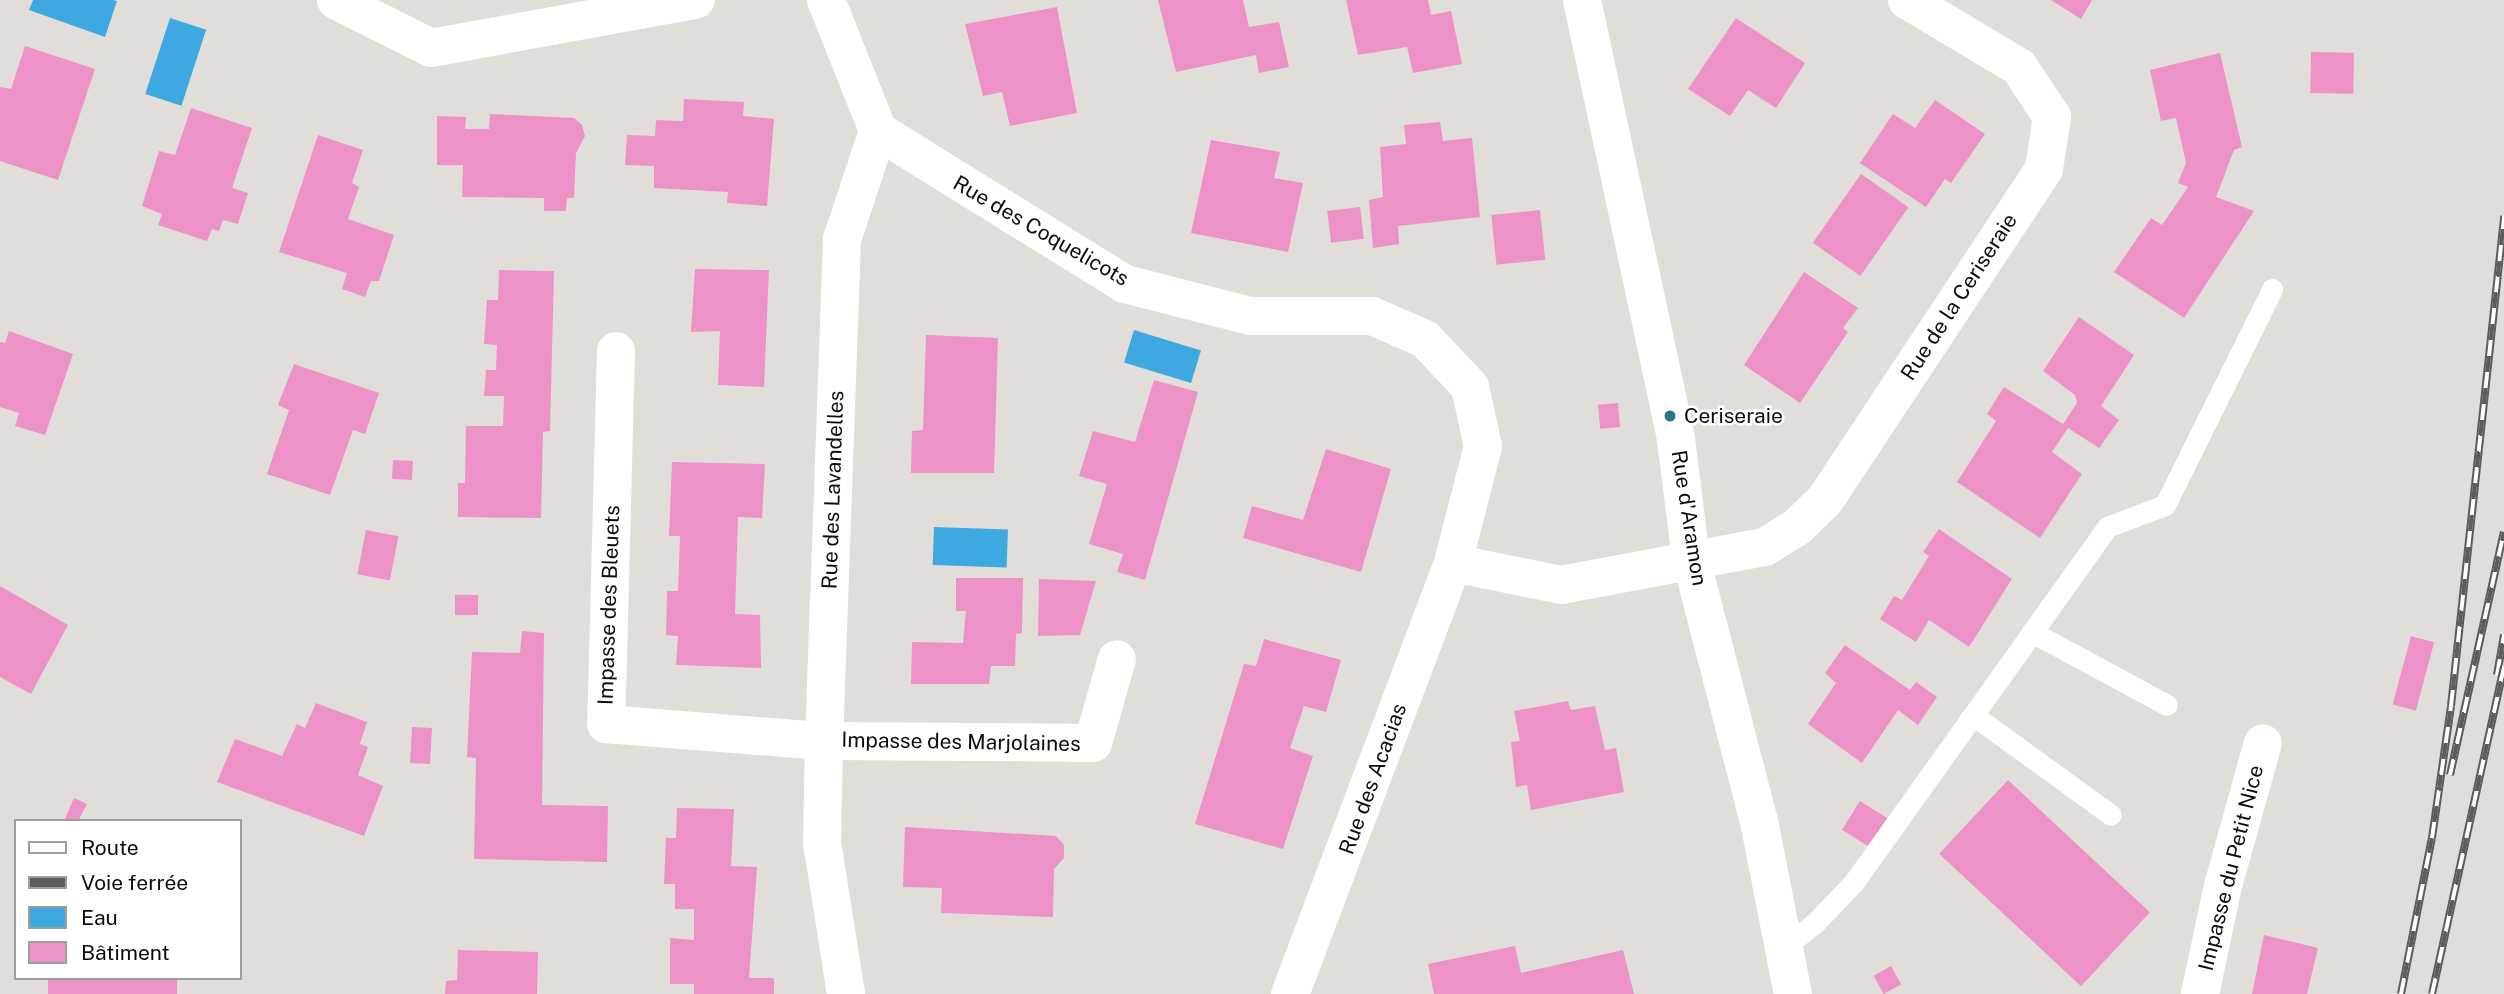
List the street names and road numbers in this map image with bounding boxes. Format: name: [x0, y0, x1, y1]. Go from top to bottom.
street label: Rue des Coquelicots: [948, 170, 1134, 292]
street label: Rue de la Ceriseraie: [1895, 209, 2023, 385]
street label: Rue des Lavandelles: [817, 390, 849, 590]
street label: Rue d'Aramon: [1666, 448, 1712, 588]
street label: Impasse des Bleuets: [593, 504, 625, 706]
street label: Rue des Acacias: [1334, 700, 1412, 858]
street label: Impasse des Marjolaines: [841, 727, 1081, 757]
street label: Impasse du Petit Nice: [2193, 762, 2269, 974]

